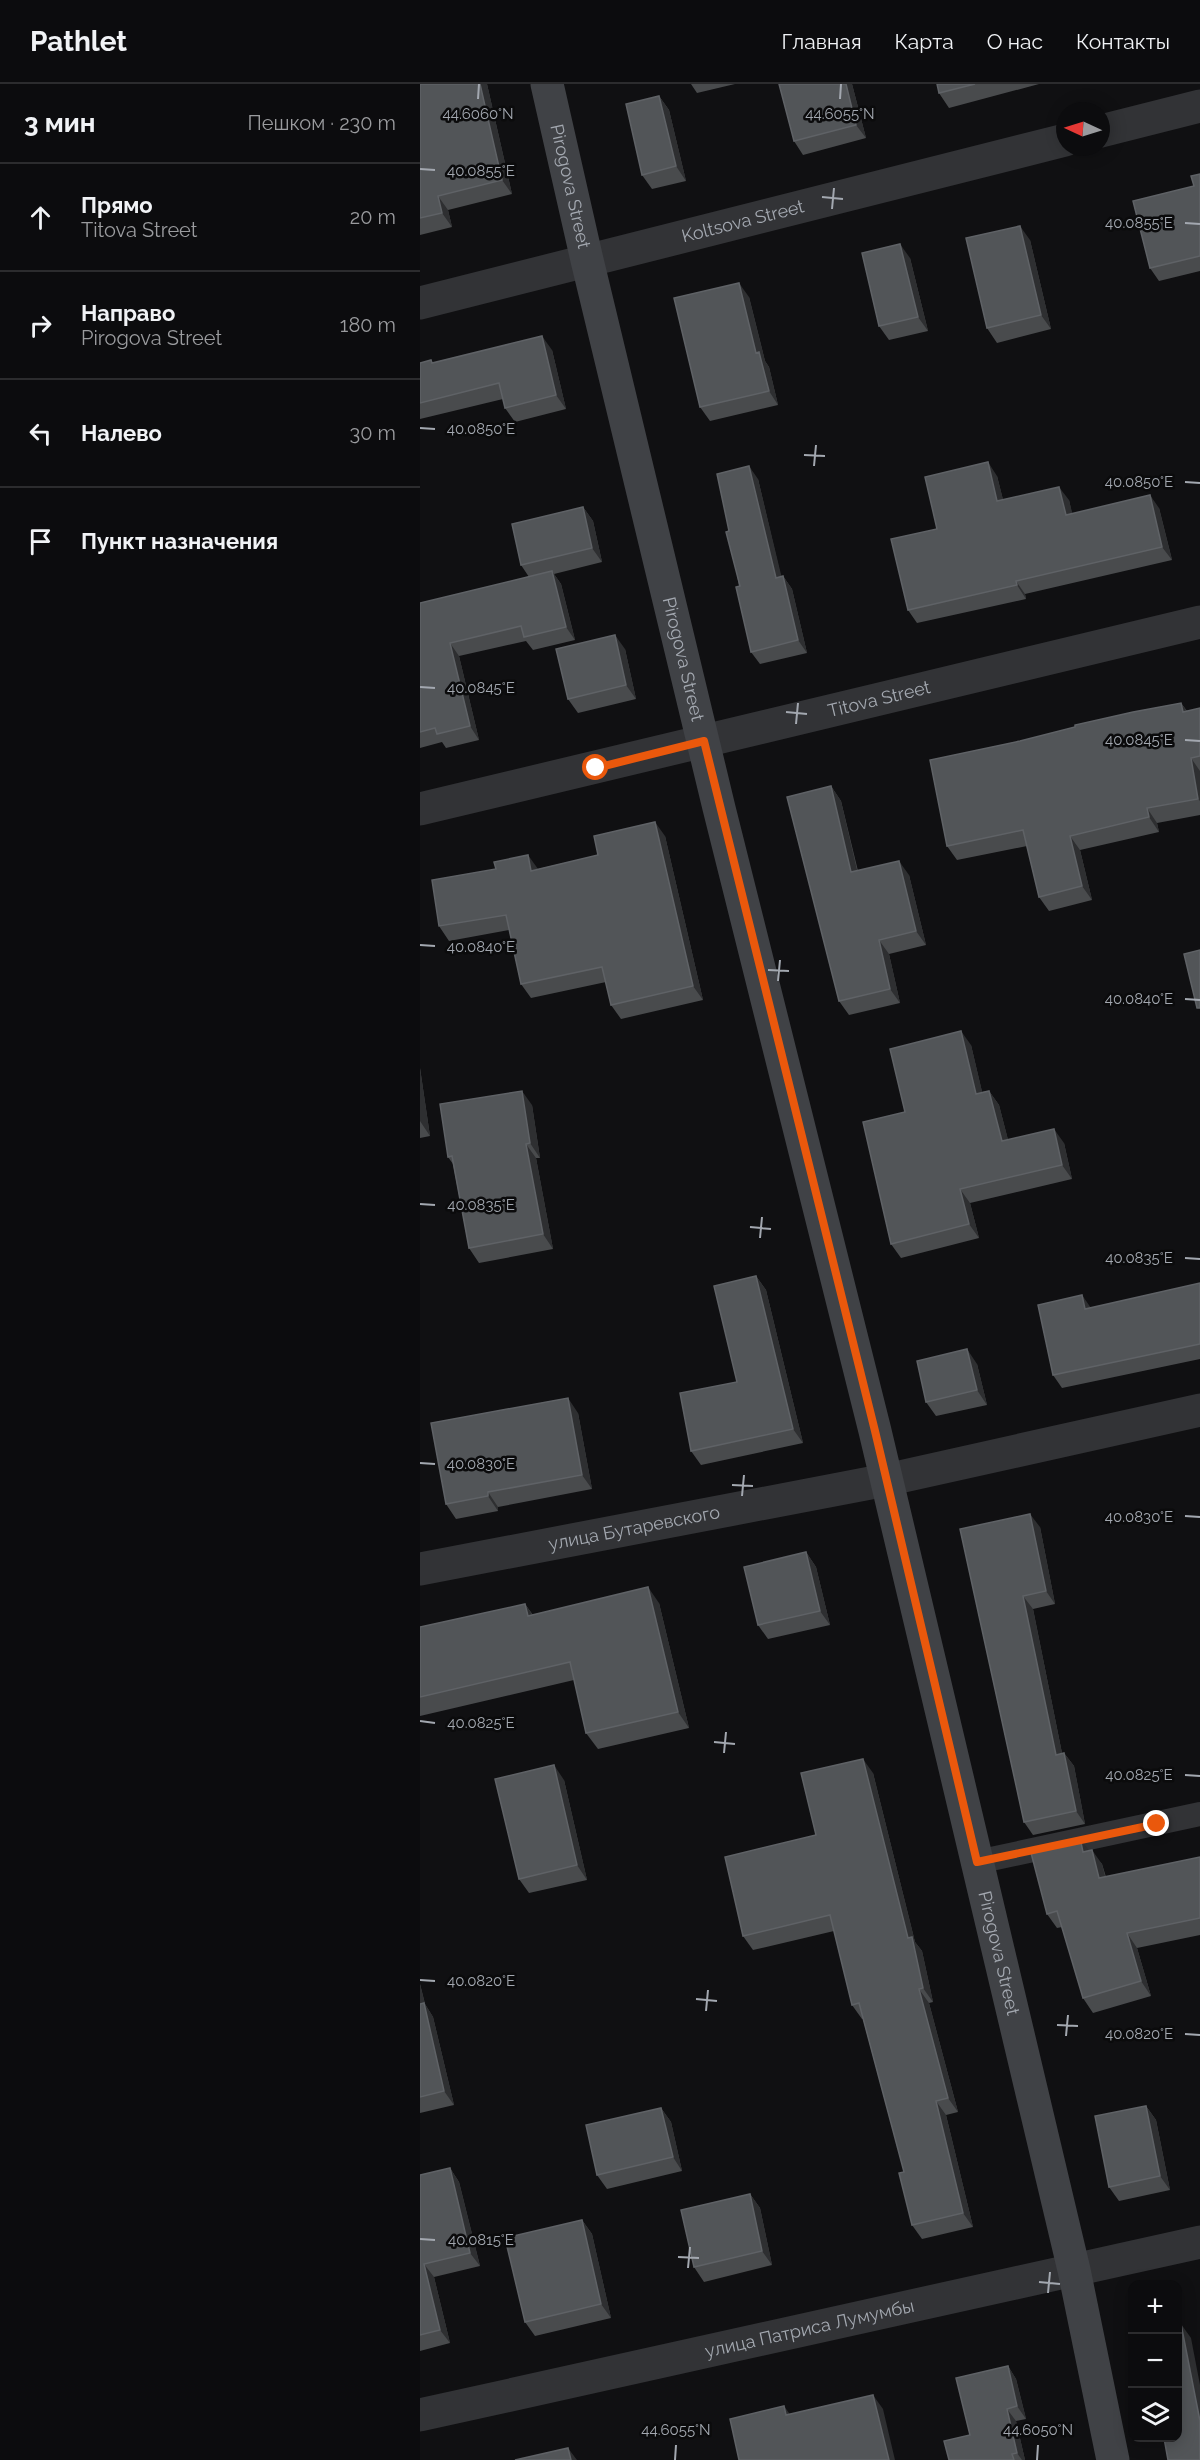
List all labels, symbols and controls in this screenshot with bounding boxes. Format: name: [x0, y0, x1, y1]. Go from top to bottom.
text: Pathlet: [30, 25, 127, 58]
text: Главная: [782, 29, 862, 54]
text: Карта: [895, 29, 954, 54]
text: О нас: [987, 29, 1043, 54]
text: Контакты: [1076, 29, 1170, 54]
north arrow: [1056, 102, 1110, 156]
text: 44.6060°N: [443, 105, 513, 123]
text: 44.6055°N: [805, 105, 875, 123]
text: 3 мин: [24, 108, 95, 138]
text: Пешком · 230 m: [247, 111, 396, 135]
street label: Pirogova Street: [546, 122, 595, 251]
text: 40.0855°E: [447, 162, 515, 180]
text: Прямо: [81, 192, 153, 218]
street label: Koltsova Street: [679, 195, 806, 246]
icon: ahead: [24, 201, 57, 234]
text: 20 m: [350, 205, 396, 229]
text: 40.0855°E: [1105, 214, 1173, 232]
text: Titova Street: [81, 218, 197, 242]
text: Направо: [81, 300, 175, 326]
icon: right: [24, 309, 57, 342]
text: 180 m: [340, 313, 396, 337]
text: Pirogova Street: [81, 326, 222, 350]
icon: left: [24, 417, 57, 450]
text: Налево: [81, 420, 162, 446]
text: 40.0850°E: [447, 420, 515, 438]
text: 30 m: [350, 421, 396, 445]
text: 40.0850°E: [1105, 473, 1173, 491]
icon: arrive: [24, 525, 57, 558]
text: Пункт назначения: [81, 528, 278, 554]
street label: Pirogova Street: [659, 595, 709, 723]
street label: Titova Street: [825, 676, 932, 721]
text: 40.0845°E: [447, 679, 515, 697]
text: 40.0845°E: [1105, 731, 1173, 749]
route start: [582, 754, 608, 780]
text: 40.0840°E: [447, 938, 515, 956]
text: 40.0840°E: [1105, 990, 1173, 1008]
text: 40.0835°E: [447, 1196, 515, 1214]
text: 40.0835°E: [1105, 1249, 1173, 1267]
text: 40.0830°E: [447, 1455, 515, 1473]
street label: улица Бутаревского: [546, 1501, 722, 1554]
text: 40.0830°E: [1105, 1508, 1173, 1526]
text: 40.0825°E: [447, 1714, 515, 1732]
text: 40.0825°E: [1105, 1766, 1173, 1784]
route end: [1143, 1810, 1169, 1836]
street label: Pirogova Street: [974, 1889, 1024, 2017]
text: 40.0820°E: [447, 1972, 515, 1990]
text: 40.0820°E: [1105, 2025, 1173, 2043]
text: 40.0815°E: [448, 2231, 514, 2249]
map controls: [1128, 2280, 1182, 2442]
button: +: [1128, 2280, 1182, 2334]
street label: улица Патриса Лумумбы: [703, 2295, 916, 2362]
button: −: [1128, 2334, 1182, 2388]
button: layers: [1128, 2388, 1182, 2442]
text: 44.6055°N: [641, 2421, 711, 2439]
text: 44.6050°N: [1003, 2421, 1073, 2439]

